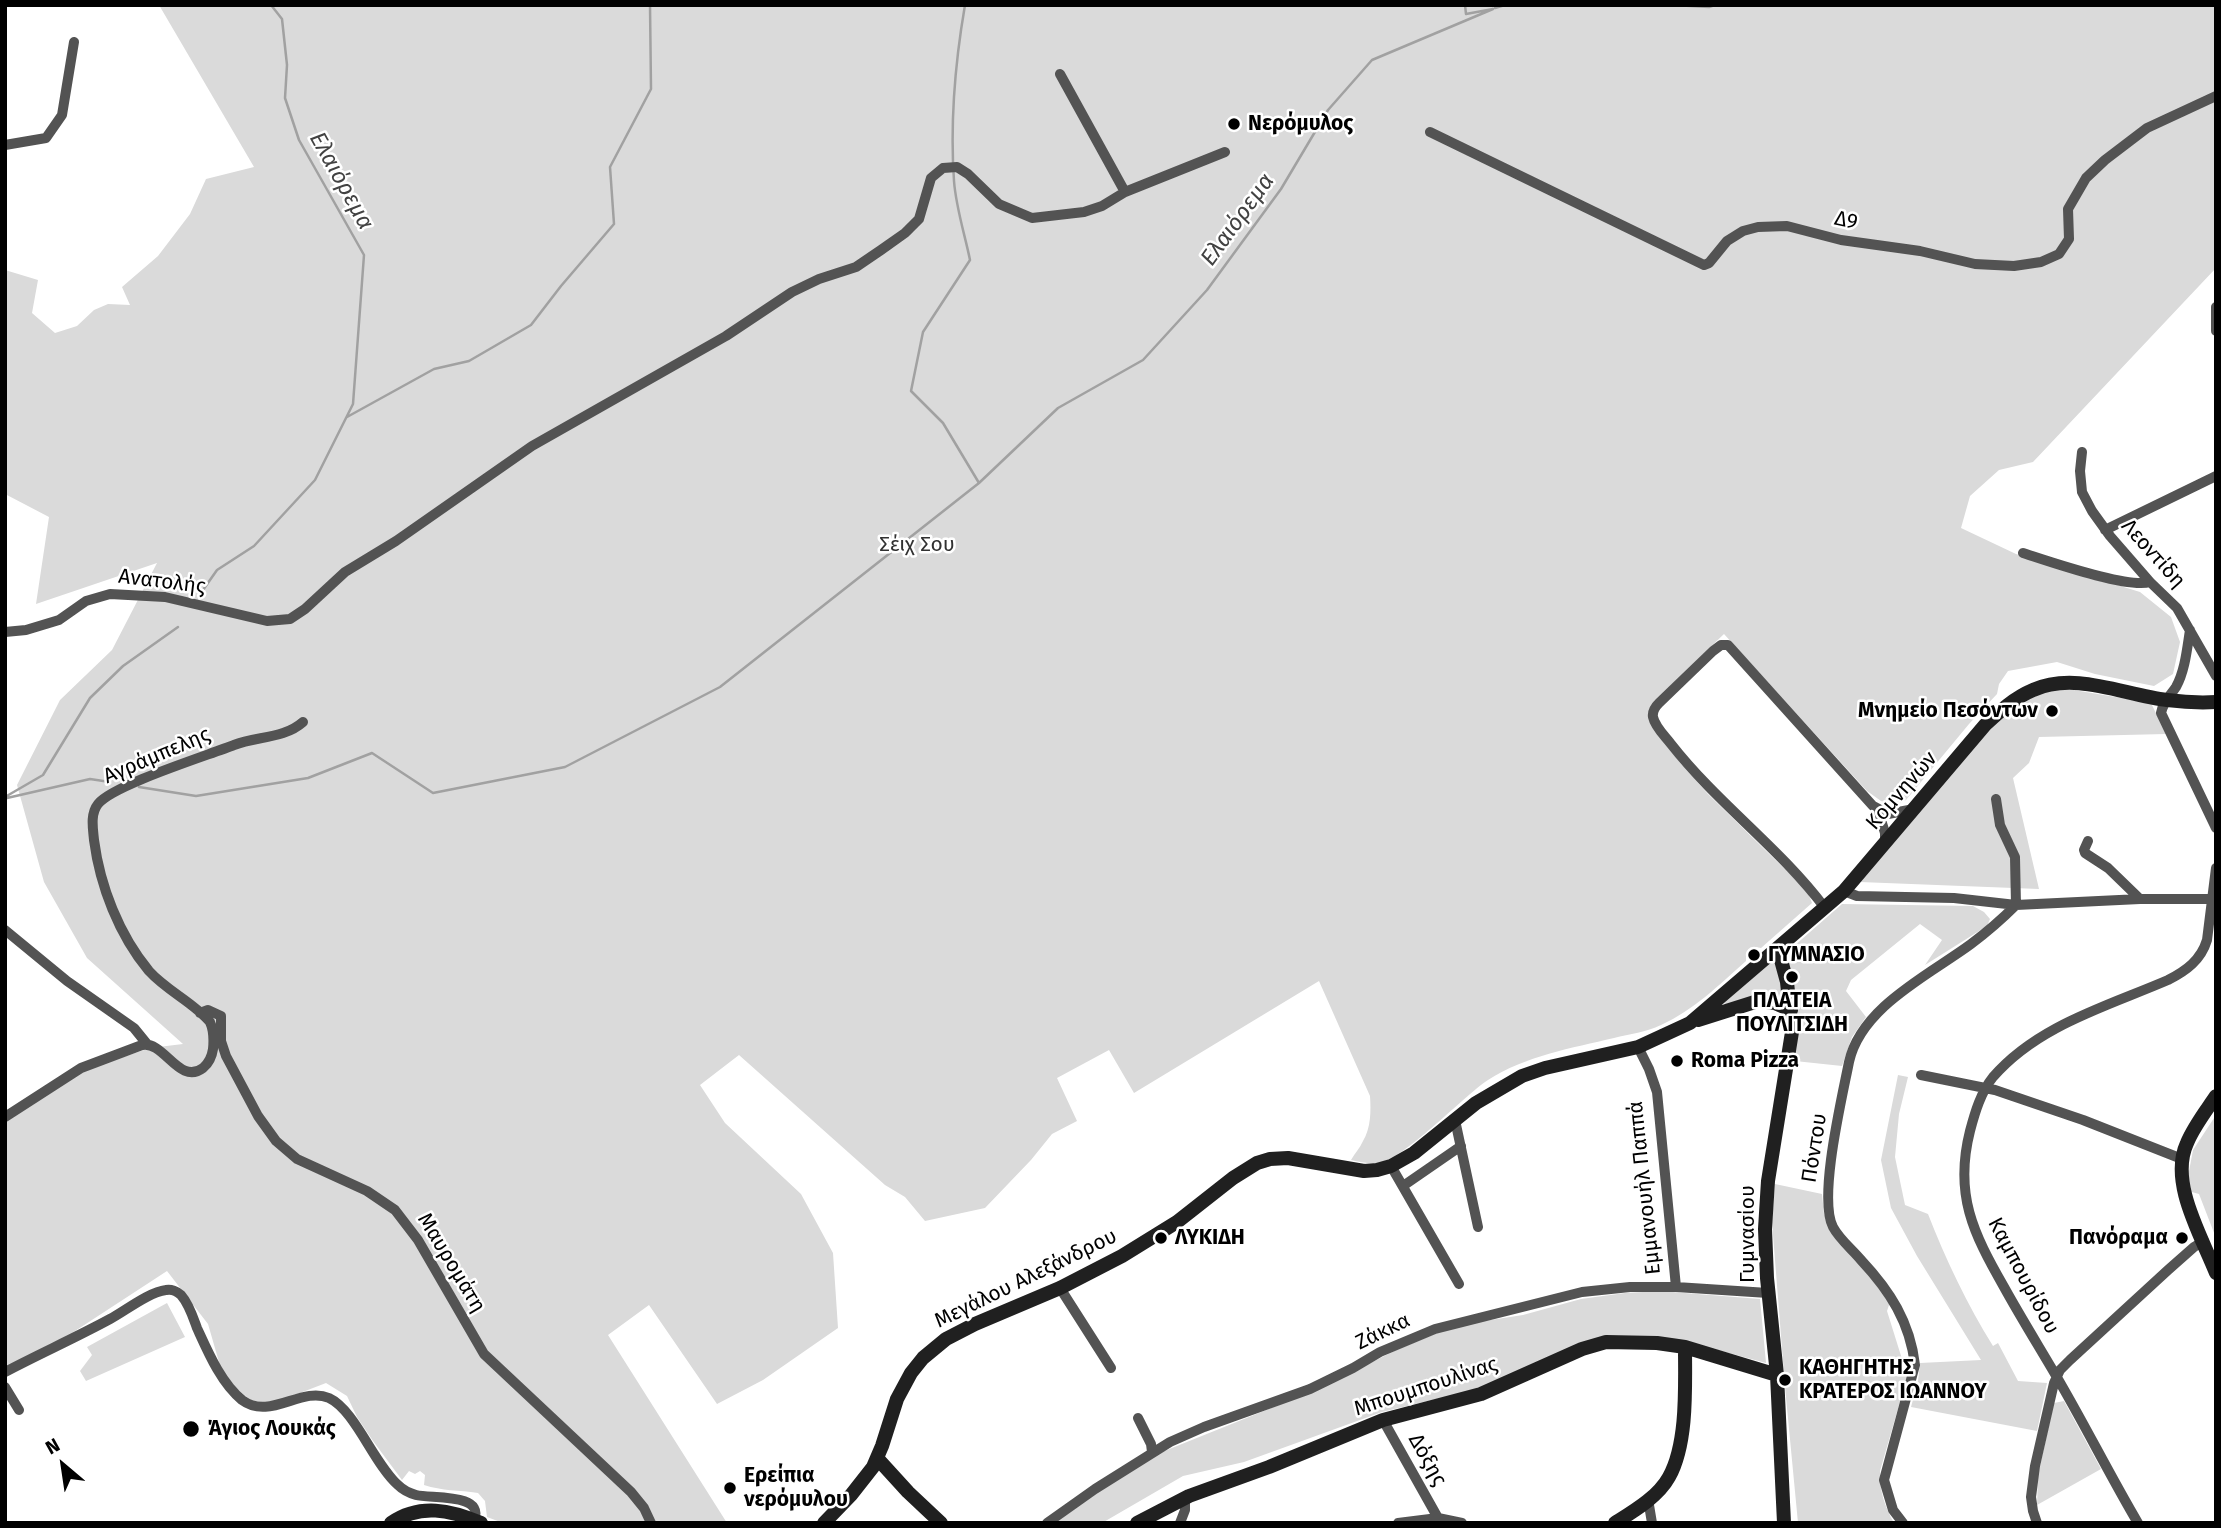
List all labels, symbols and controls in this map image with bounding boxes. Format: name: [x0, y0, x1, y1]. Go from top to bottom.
place label: Νερόμυλος: [1248, 111, 1353, 137]
marker: Νερόμυλος: [1226, 116, 1242, 132]
water label: Ελαιόρεμα: [303, 127, 379, 235]
water label: Ελαιόρεμα: [1195, 168, 1281, 272]
street label: Δ9: [1832, 206, 1860, 236]
street label: Λεοντίδη: [2116, 514, 2190, 594]
park label: Σέιχ Σου: [879, 532, 955, 558]
street label: Ανατολής: [117, 564, 207, 600]
place label: Μνημείο Πεσόντων: [1858, 698, 2038, 724]
marker: Μνημείο Πεσόντων: [2044, 703, 2060, 719]
street label: Αγράμπελης: [100, 722, 214, 790]
street label: Κομνηνών: [1861, 747, 1943, 835]
place label: ΓΥΜΝΑΣΙΟ: [1768, 942, 1865, 968]
marker: ΓΥΜΝΑΣΙΟ: [1746, 947, 1762, 963]
marker: ΠΛΑΤΕΙΑ ΠΟΥΛΙΤΣΙΔΗ: [1784, 969, 1800, 985]
place label: ΠΛΑΤΕΙΑ ΠΟΥΛΙΤΣΙΔΗ: [1736, 988, 1848, 1038]
place label: Roma Pizza: [1691, 1048, 1799, 1074]
marker: Roma Pizza: [1669, 1053, 1685, 1069]
street label: Εμμανουήλ Παππά: [1623, 1100, 1667, 1276]
street label: Πόντου: [1797, 1112, 1833, 1184]
street label: Γυμνασίου: [1735, 1185, 1761, 1283]
street label: Μαυρομάτη: [411, 1209, 491, 1317]
street label: Καμπουρίδου: [1982, 1214, 2064, 1338]
street label: Μεγάλου Αλεξάνδρου: [931, 1224, 1121, 1334]
place label: ΛΥΚΙΔΗ: [1175, 1225, 1245, 1251]
place label: Πανόραμα: [2069, 1225, 2168, 1251]
marker: ΛΥΚΙΔΗ: [1153, 1230, 1169, 1246]
marker: Πανόραμα: [2174, 1230, 2190, 1246]
street label: Ζάκκα: [1352, 1308, 1414, 1356]
street label: Μπουμπουλίνας: [1351, 1352, 1501, 1422]
place label: ΚΑΘΗΓΗΤΗΣ ΚΡΑΤΕΡΟΣ ΙΩΑΝΝΟΥ: [1799, 1355, 1987, 1405]
marker: ΚΑΘΗΓΗΤΗΣ ΚΡΑΤΕΡΟΣ ΙΩΑΝΝΟΥ: [1777, 1372, 1793, 1388]
place label: Άγιος Λουκάς: [207, 1416, 336, 1442]
marker: Άγιος Λουκάς: [181, 1419, 201, 1439]
street label: Δόξης: [1402, 1429, 1452, 1491]
north arrow: [28, 1430, 98, 1500]
text: N: [41, 1433, 64, 1459]
place label: Ερείπια νερόμυλου: [744, 1463, 848, 1513]
marker: Ερείπια νερόμυλου: [722, 1480, 738, 1496]

